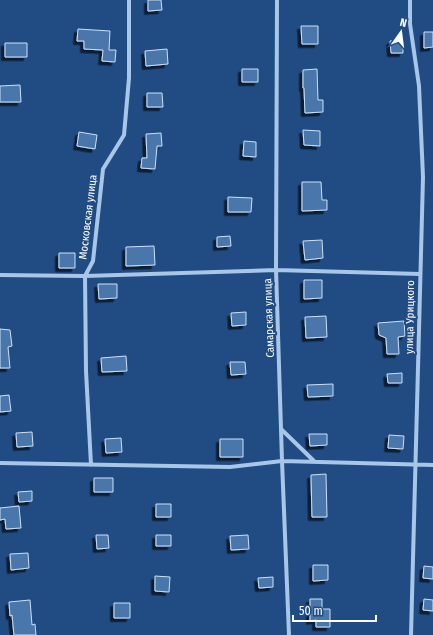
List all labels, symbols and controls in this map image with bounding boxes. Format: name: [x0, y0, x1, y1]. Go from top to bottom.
north arrow: [381, 12, 421, 52]
text: N: [399, 16, 408, 30]
street label: Московская улица: [76, 174, 100, 260]
street label: Самарская улица: [261, 278, 277, 358]
street label: улица Урицкого: [403, 280, 417, 354]
scale bar: [293, 597, 376, 623]
text: 50 m: [299, 604, 323, 618]

